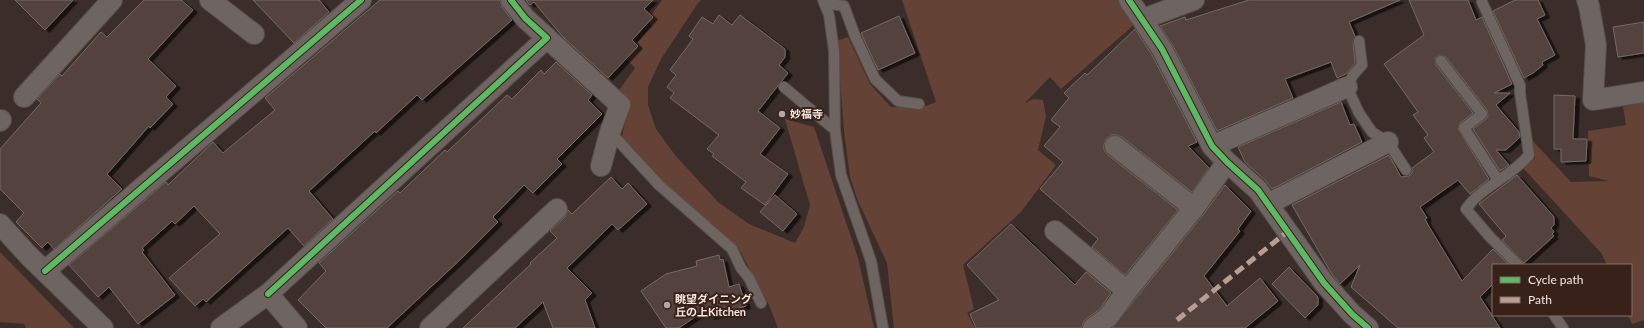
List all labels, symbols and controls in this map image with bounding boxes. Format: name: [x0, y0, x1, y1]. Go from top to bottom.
place label: 妙福寺: [790, 107, 823, 120]
marker: 妙福寺: [777, 109, 787, 119]
legend: [1492, 264, 1632, 316]
text: Cycle path: [1528, 272, 1583, 287]
place label: 眺望ダイニング 丘の上Kitchen: [675, 292, 752, 318]
text: Path: [1528, 292, 1552, 307]
marker: 眺望ダイニング 丘の上Kitchen: [662, 300, 672, 310]

